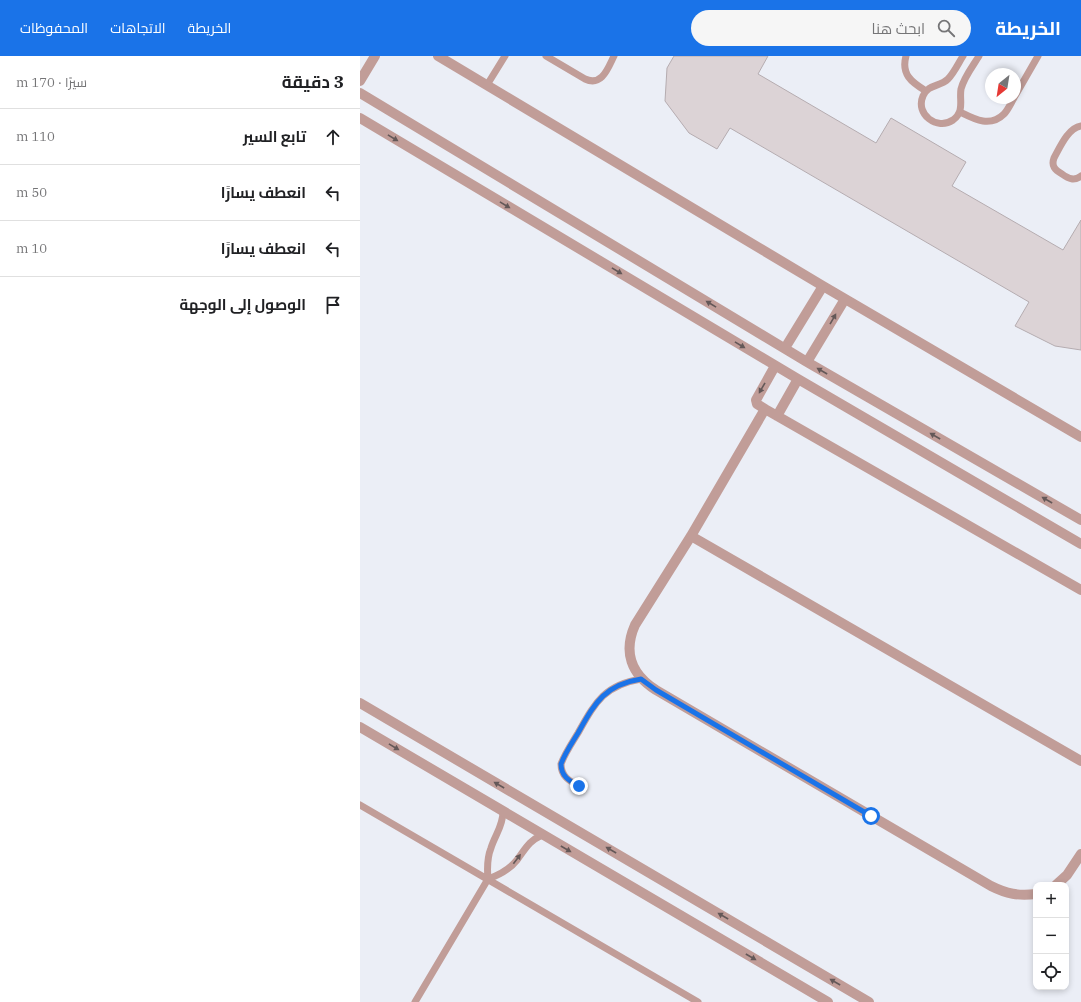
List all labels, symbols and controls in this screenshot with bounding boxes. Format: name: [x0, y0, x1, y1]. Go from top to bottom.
search box: [691, 10, 971, 46]
text: الخريطة: [995, 16, 1061, 40]
icon: search: [935, 17, 957, 39]
text: المحفوظات: [20, 19, 88, 37]
text: الاتجاهات: [110, 19, 166, 37]
text: الخريطة: [188, 19, 231, 37]
text: ابحث هنا: [872, 19, 925, 38]
north arrow: [985, 68, 1021, 104]
text: 3 دقيقة: [282, 71, 344, 93]
text: سيرًا · 170 m: [16, 74, 87, 91]
icon: ahead: [322, 126, 344, 148]
text: تابع السير: [243, 127, 306, 146]
text: 110 m: [16, 128, 55, 145]
one-way arrow: [388, 135, 399, 142]
icon: left: [322, 182, 344, 204]
text: انعطف يسارًا: [221, 183, 306, 202]
text: 50 m: [16, 184, 47, 201]
one-way arrow: [499, 201, 511, 208]
icon: left: [322, 238, 344, 260]
text: انعطف يسارًا: [221, 239, 306, 258]
text: 10 m: [16, 240, 47, 257]
one-way arrow: [611, 268, 623, 275]
icon: arrive: [322, 294, 344, 316]
text: الوصول إلى الوجهة: [180, 295, 306, 314]
one-way arrow: [705, 300, 717, 307]
one-way arrow: [830, 313, 837, 325]
one-way arrow: [734, 342, 746, 349]
one-way arrow: [816, 367, 828, 374]
one-way arrow: [758, 383, 765, 394]
one-way arrow: [929, 432, 941, 439]
one-way arrow: [1041, 497, 1053, 504]
one-way arrow: [388, 744, 400, 751]
route end: [570, 777, 588, 795]
one-way arrow: [493, 781, 505, 788]
route start: [862, 807, 880, 825]
one-way arrow: [560, 845, 572, 852]
one-way arrow: [605, 847, 617, 854]
one-way arrow: [513, 854, 521, 865]
map controls: [1033, 882, 1069, 990]
button: +: [1033, 882, 1069, 918]
one-way arrow: [717, 913, 729, 920]
button: −: [1033, 918, 1069, 954]
one-way arrow: [745, 953, 757, 960]
button: locate: [1033, 954, 1069, 990]
one-way arrow: [829, 979, 841, 986]

